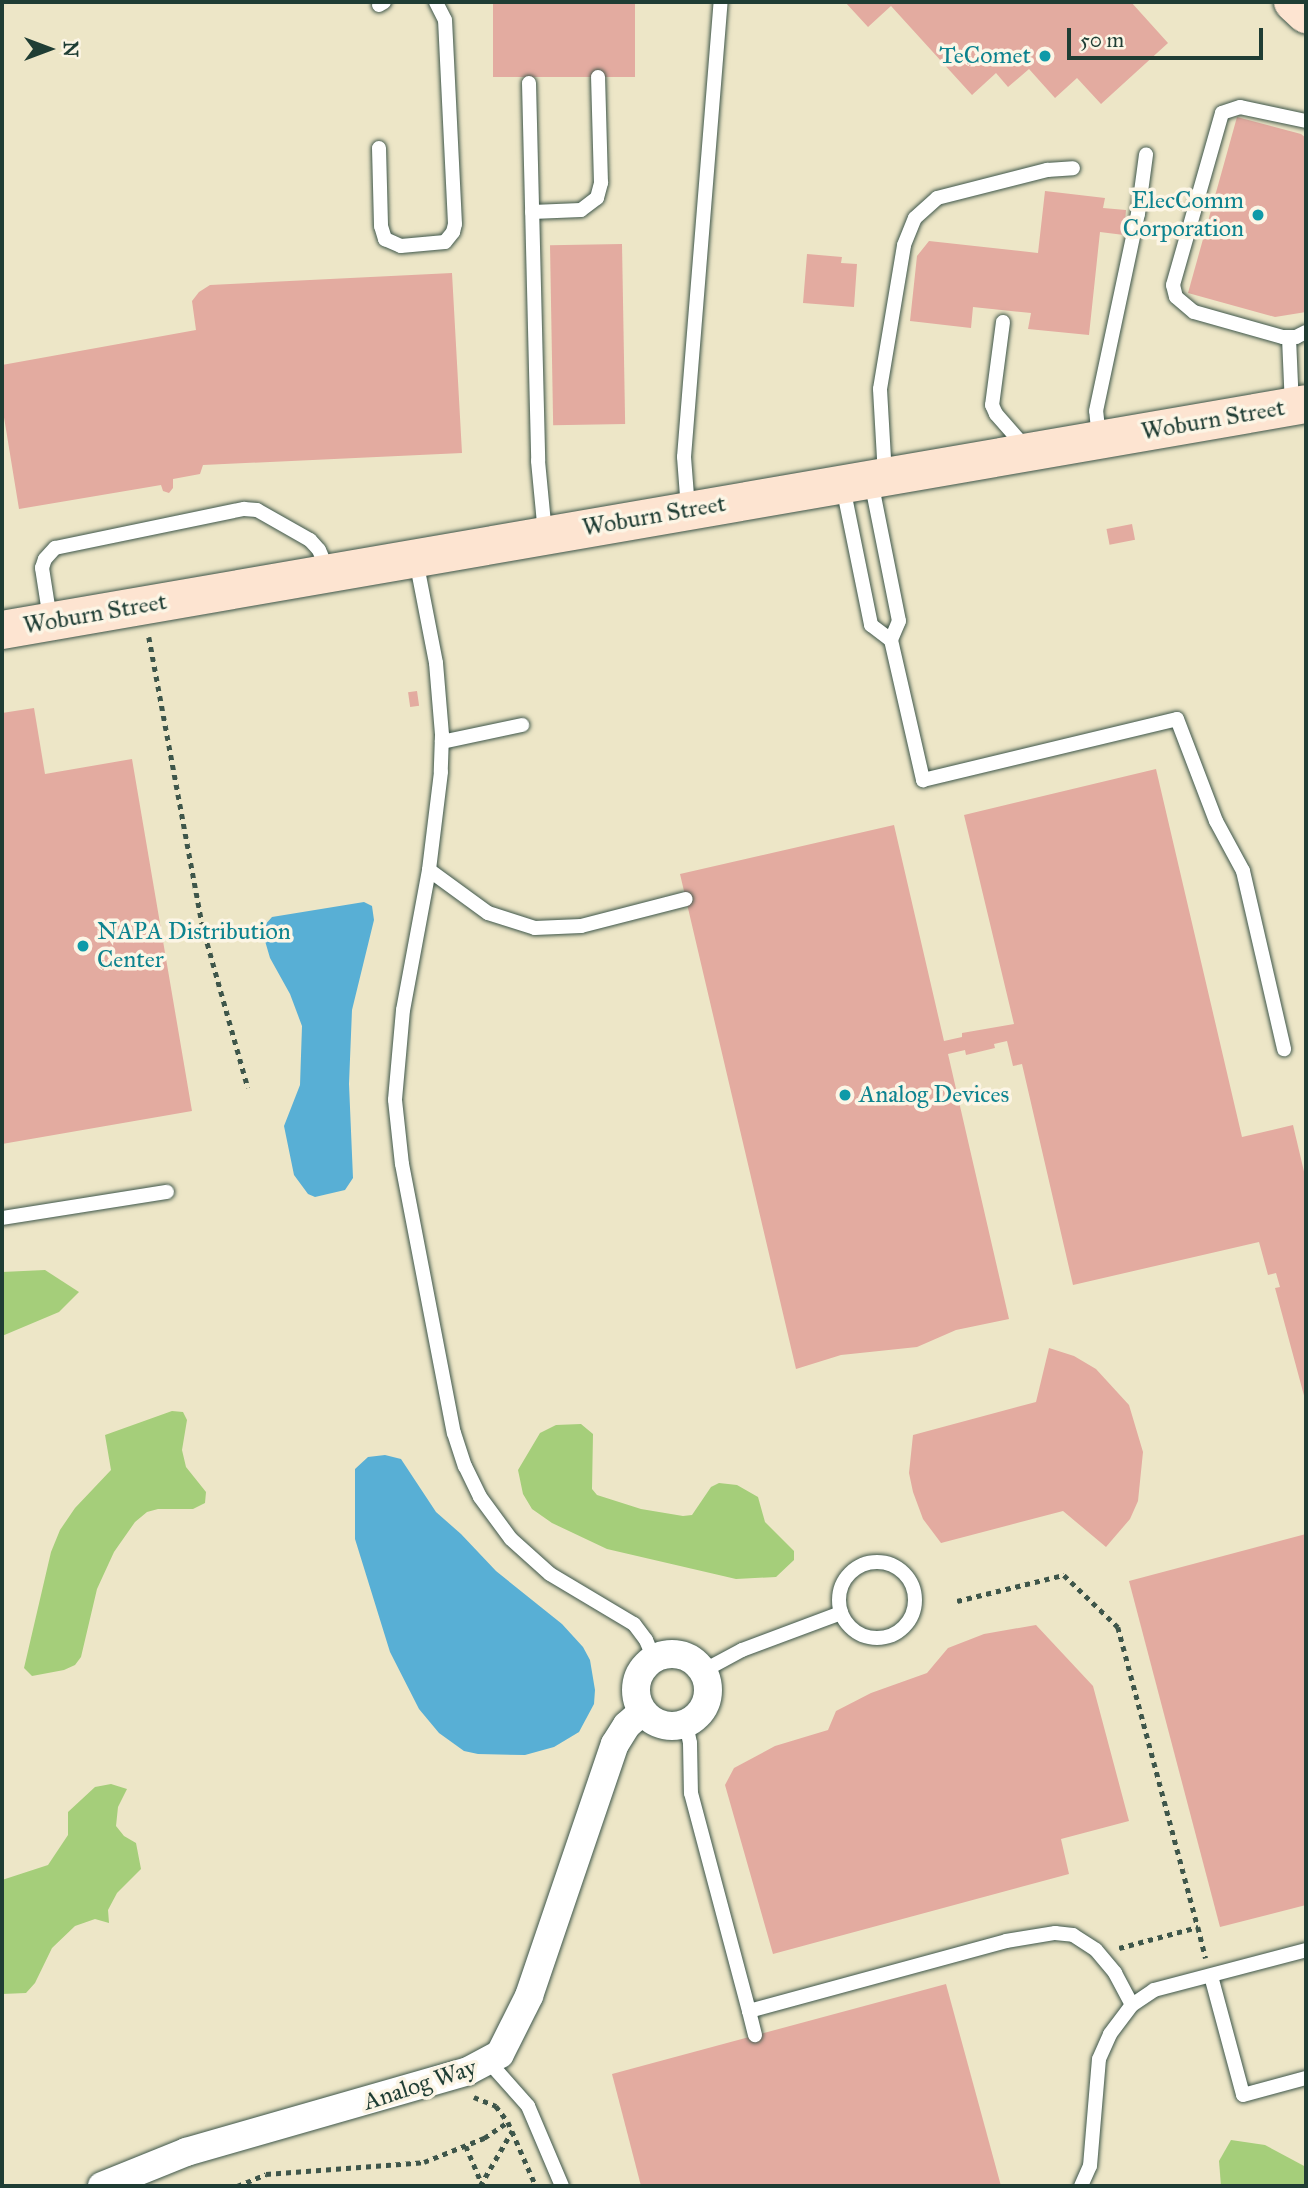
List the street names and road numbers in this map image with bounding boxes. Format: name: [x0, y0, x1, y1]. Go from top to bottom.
street label: Woburn Street: [1139, 393, 1287, 447]
street label: Woburn Street: [580, 489, 728, 543]
street label: Woburn Street: [21, 587, 169, 641]
street label: Analog Way: [360, 2053, 480, 2117]

